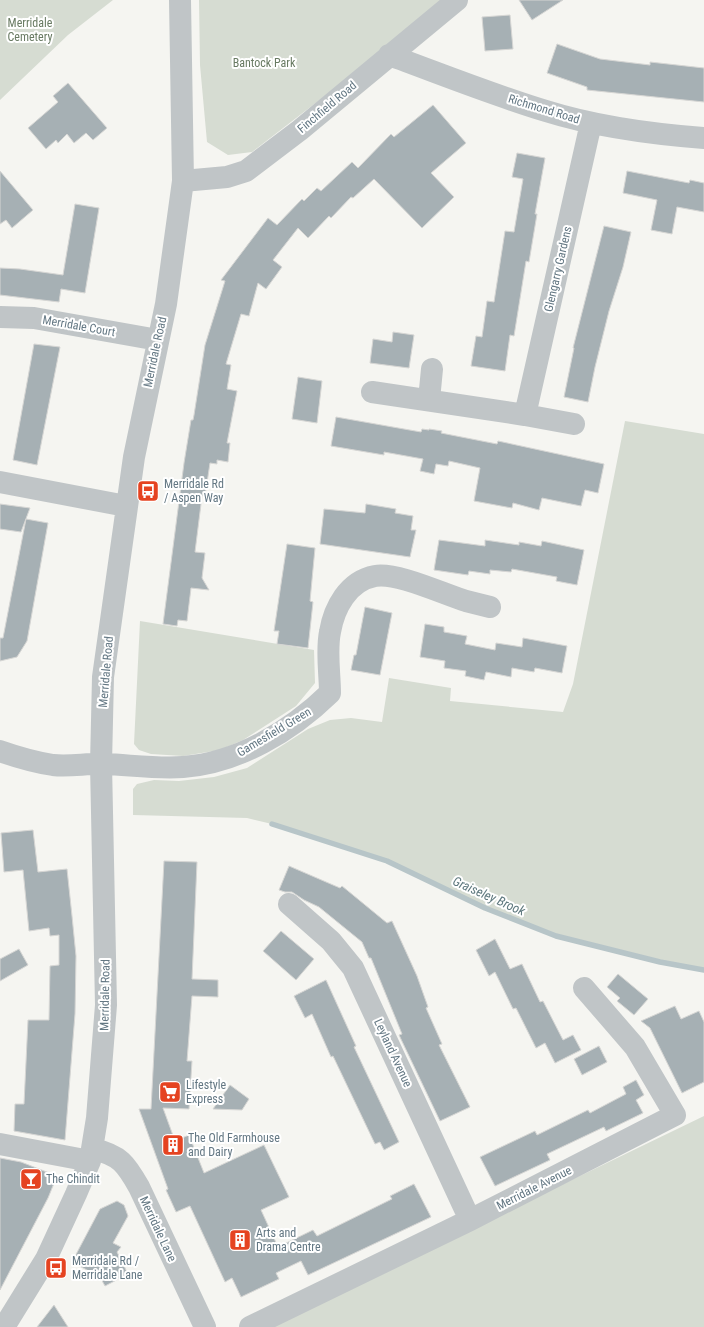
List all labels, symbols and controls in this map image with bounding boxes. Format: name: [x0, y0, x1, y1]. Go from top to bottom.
park label: Merridale Cemetery: [7, 16, 53, 44]
park label: Bantock Park: [233, 56, 296, 70]
street label: Finchfield Road: [295, 78, 359, 136]
street label: Richmond Road: [507, 91, 582, 127]
street label: Glengarry Gardens: [541, 225, 575, 313]
street label: Merridale Court: [41, 313, 117, 339]
street label: Merridale Road: [141, 315, 169, 389]
place label: Merridale Rd / Aspen Way: [164, 477, 224, 505]
bus stop icon: Merridale Rd / Aspen Way: [135, 478, 161, 504]
street label: Merridale Road: [96, 636, 116, 708]
street label: Gamesfield Green: [235, 704, 314, 760]
water label: Graiseley Brook: [451, 873, 528, 919]
street label: Merridale Road: [97, 959, 113, 1031]
street label: Leyland Avenue: [371, 1017, 415, 1090]
place label: Lifestyle Express: [186, 1078, 227, 1106]
supermarket icon: Lifestyle Express: [157, 1079, 183, 1105]
place label: The Old Farmhouse and Dairy: [188, 1131, 280, 1159]
building icon: The Old Farmhouse and Dairy: [160, 1132, 186, 1158]
street label: Merridale Avenue: [494, 1163, 574, 1213]
bar icon: The Chindit: [18, 1166, 44, 1192]
place label: The Chindit: [46, 1172, 100, 1186]
street label: Merridale Lane: [137, 1194, 179, 1264]
place label: Arts and Drama Centre: [256, 1226, 321, 1254]
building icon: Arts and Drama Centre: [227, 1227, 253, 1253]
place label: Merridale Rd / Merridale Lane: [72, 1254, 143, 1282]
bus stop icon: Merridale Rd / Merridale Lane: [43, 1255, 69, 1281]

